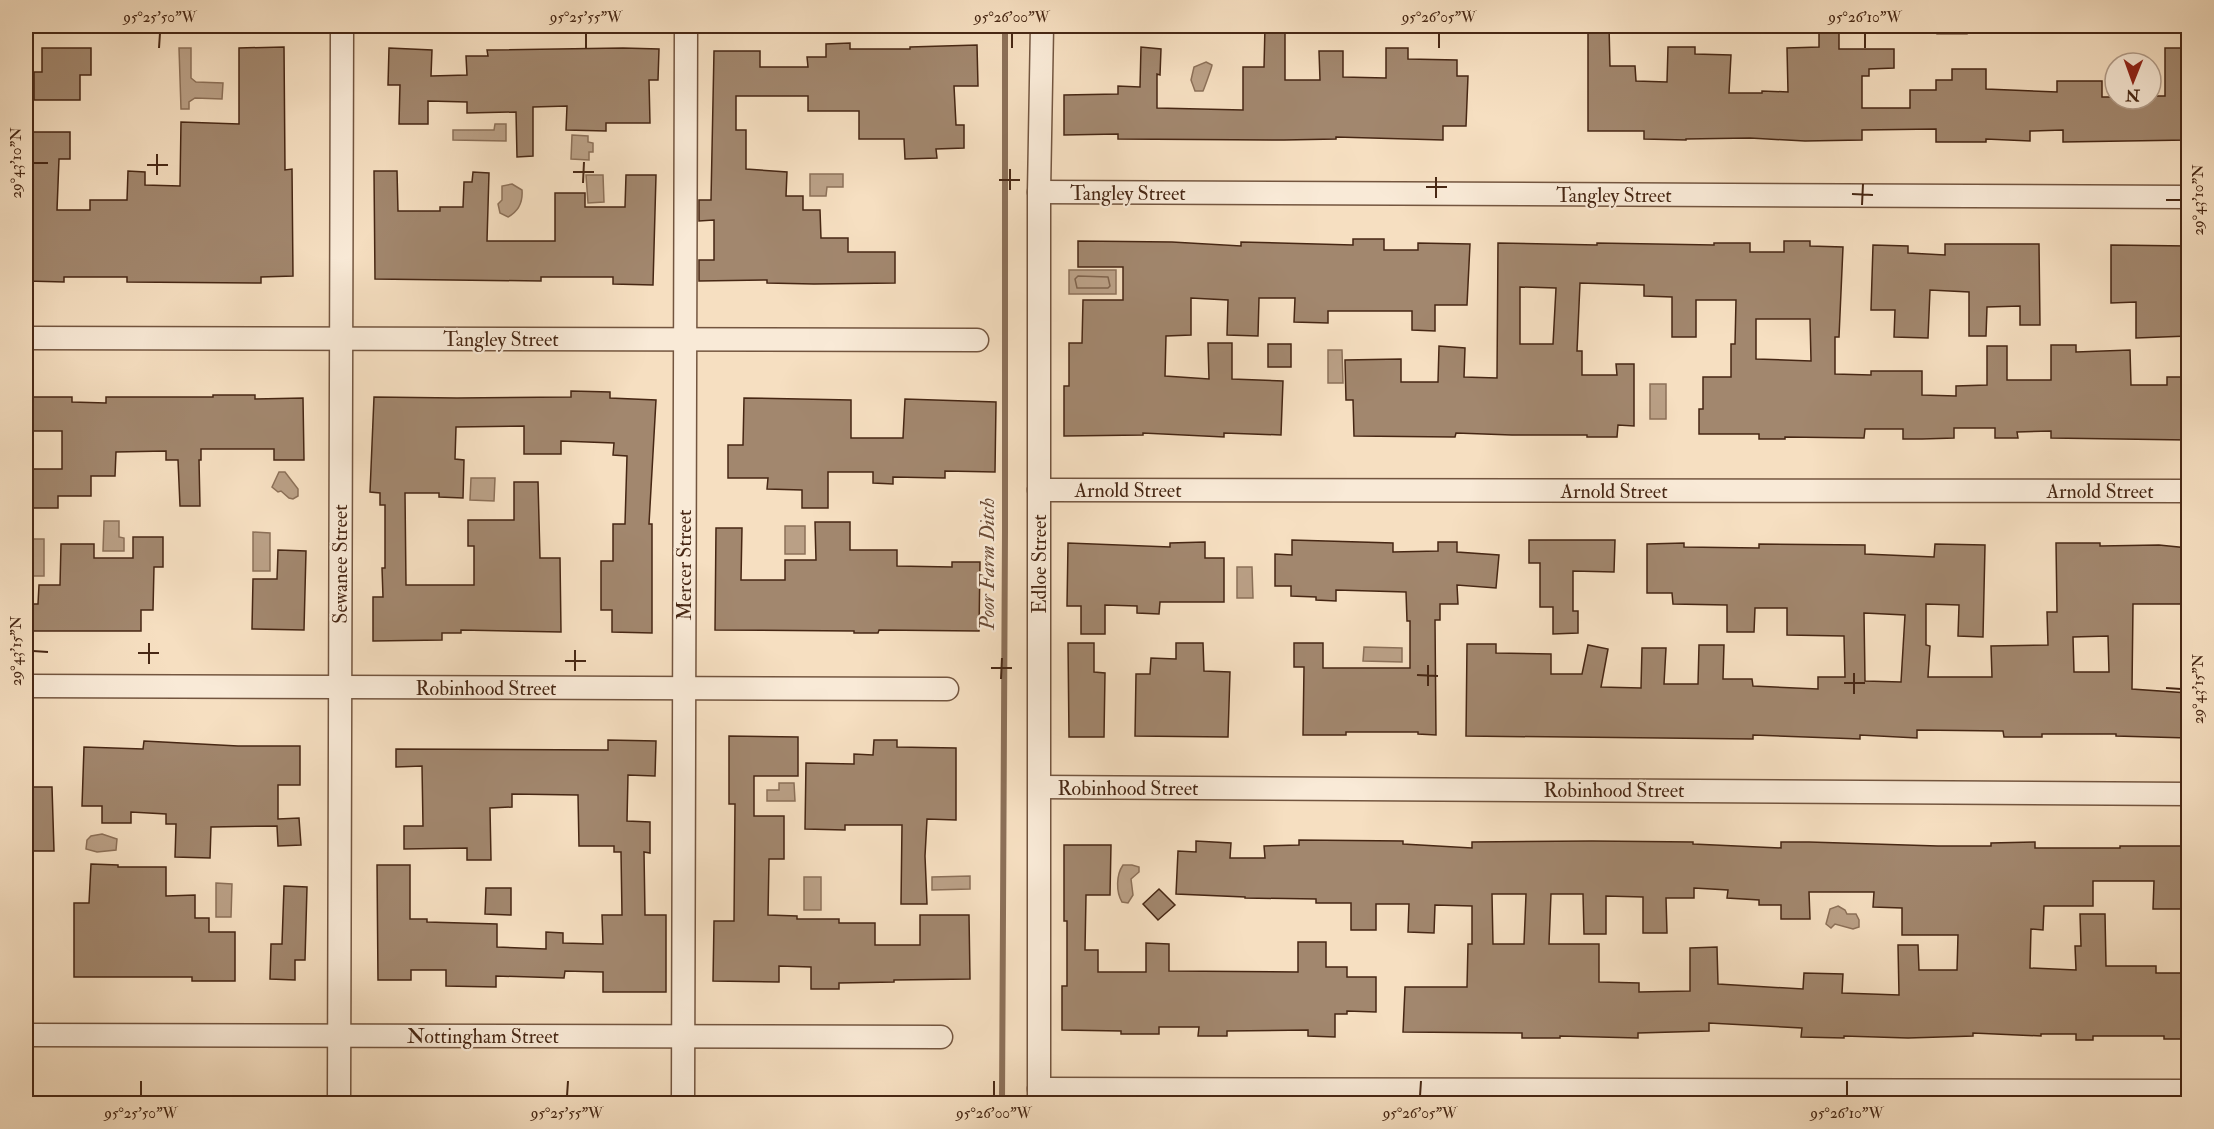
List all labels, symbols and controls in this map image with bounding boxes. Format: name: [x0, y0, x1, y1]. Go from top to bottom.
text: 95°25'50"W: [122, 8, 197, 27]
text: 95°25'55"W: [549, 8, 623, 27]
text: 95°26'00"W: [973, 8, 1051, 27]
text: 95°26'05"W: [1401, 8, 1477, 27]
text: 95°26'10"W: [1827, 8, 1902, 27]
north arrow: [2103, 51, 2163, 111]
text: N: [2125, 85, 2141, 105]
text: 29°43'10"N: [7, 127, 26, 199]
text: 29°43'10"N: [2189, 164, 2208, 236]
street label: Tangley Street: [1070, 181, 1186, 206]
street label: Tangley Street: [1556, 183, 1672, 208]
street label: Tangley Street: [443, 327, 559, 352]
street label: Arnold Street: [1073, 478, 1182, 503]
street label: Arnold Street: [1559, 479, 1668, 504]
street label: Arnold Street: [2045, 479, 2154, 504]
water label: Poor Farm Ditch: [974, 498, 1001, 631]
street label: Sewanee Street: [328, 504, 353, 624]
street label: Mercer Street: [672, 509, 697, 621]
street label: Edloe Street: [1027, 514, 1052, 614]
text: 29°43'15"N: [7, 615, 26, 686]
text: 29°43'15"N: [2189, 653, 2208, 724]
street label: Robinhood Street: [415, 676, 557, 701]
street label: Robinhood Street: [1057, 776, 1199, 801]
street label: Robinhood Street: [1543, 778, 1685, 803]
street label: Nottingham Street: [407, 1024, 560, 1049]
text: 95°25'50"W: [103, 1104, 178, 1123]
text: 95°25'55"W: [530, 1104, 604, 1123]
text: 95°26'00"W: [955, 1104, 1033, 1123]
text: 95°26'05"W: [1382, 1104, 1458, 1123]
text: 95°26'10"W: [1809, 1104, 1884, 1123]

